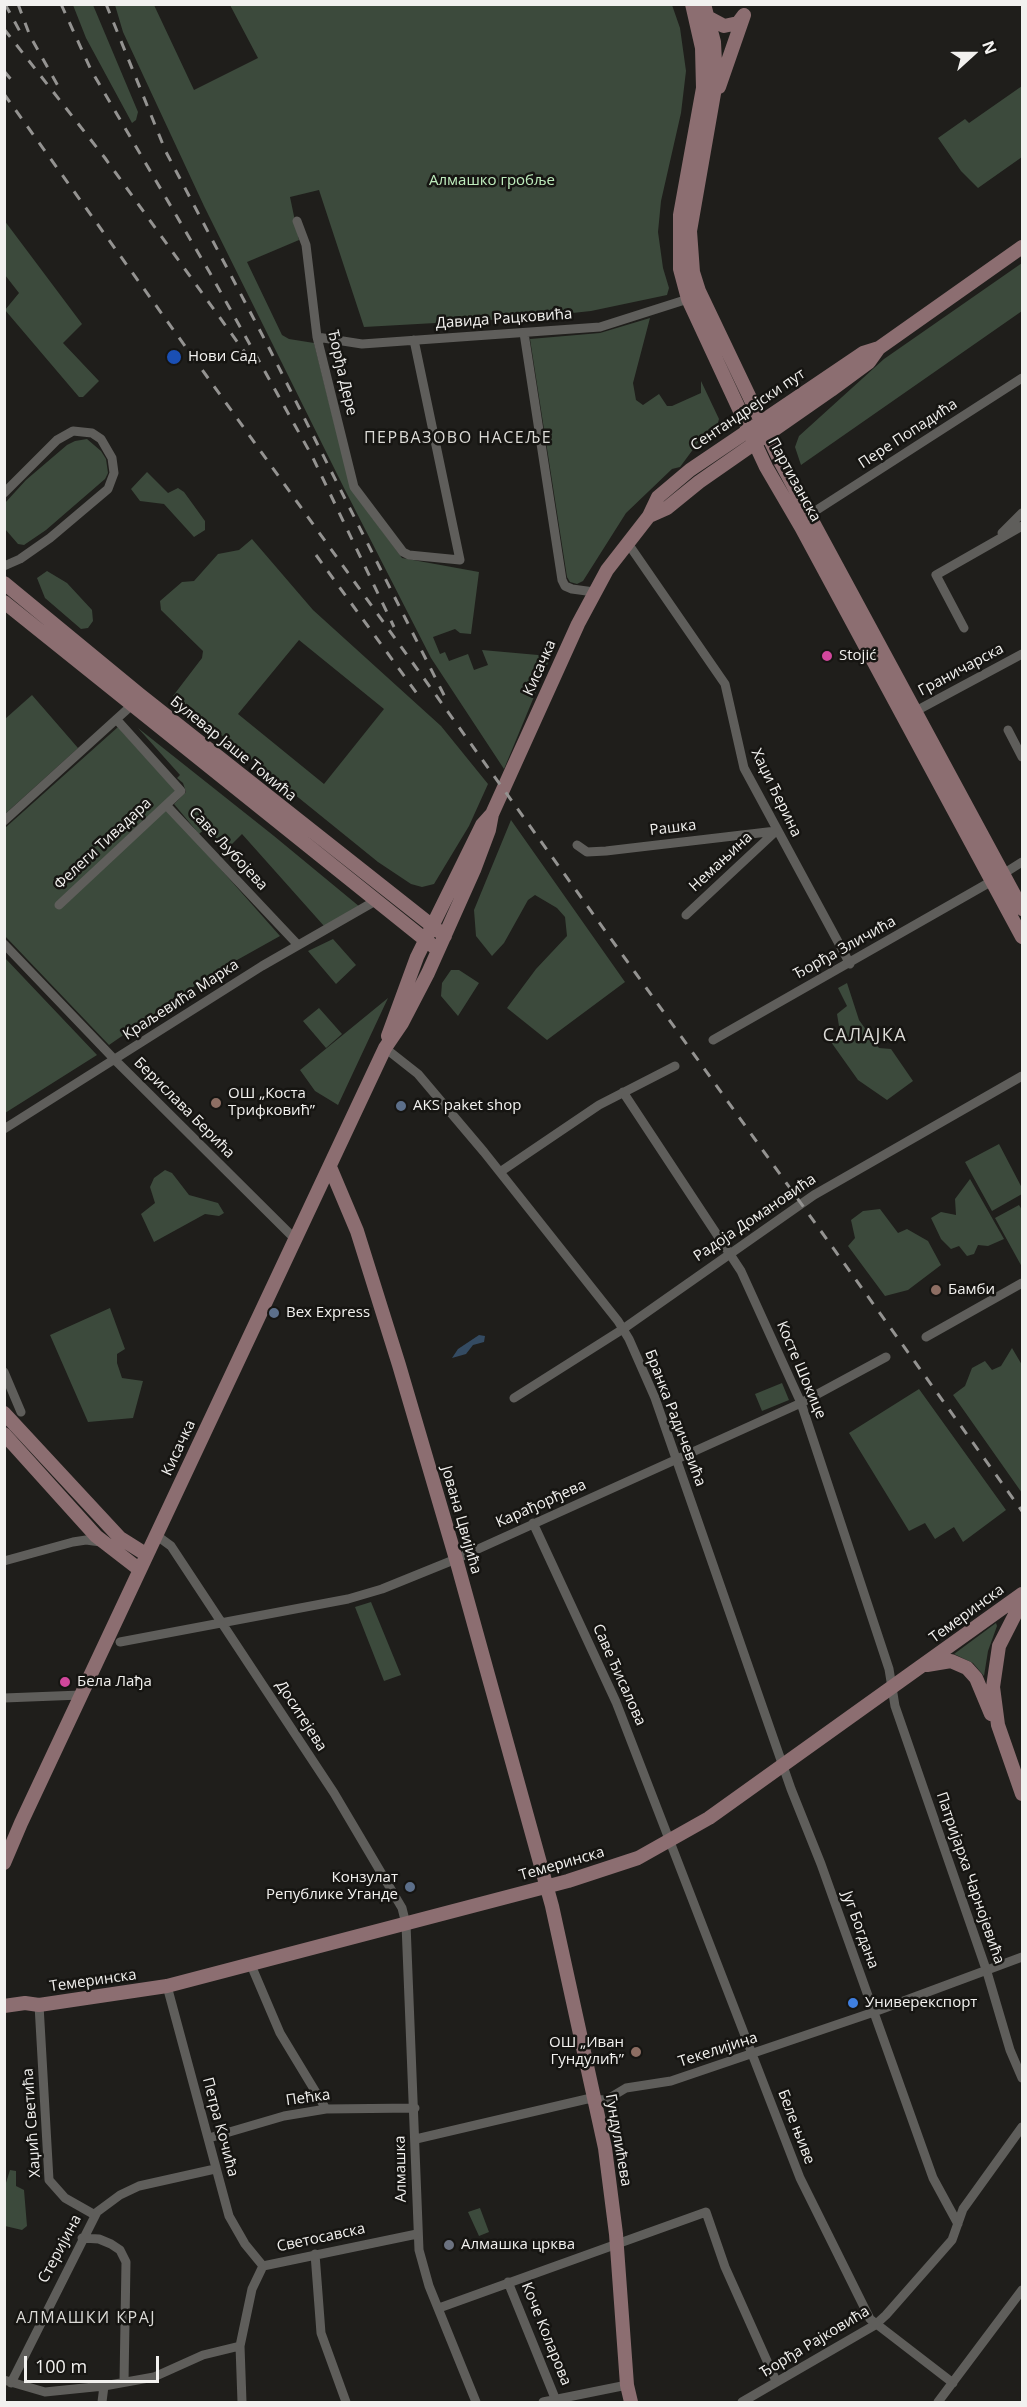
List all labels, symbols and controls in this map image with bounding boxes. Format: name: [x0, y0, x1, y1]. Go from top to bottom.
north arrow: [943, 24, 1003, 84]
text: N: [977, 38, 1002, 58]
park label: Алмашко гробље: [429, 172, 555, 190]
street label: Давида Рацковића: [435, 305, 573, 333]
street label: Ђорђа Дере: [323, 329, 361, 417]
marker: Нови Сад: [165, 348, 183, 366]
place label: Нови Сад: [188, 348, 257, 366]
street label: Сентандрејски пут: [687, 365, 809, 455]
street label: Пере Попадића: [855, 395, 961, 473]
district label: ПЕРВАЗОВО НАСЕЉЕ: [364, 428, 552, 448]
street label: Партизанска: [763, 435, 825, 525]
street label: Кисачка: [520, 637, 560, 699]
street label: Граничарска: [915, 640, 1007, 700]
place label: Stojić: [839, 647, 876, 665]
marker: Stojić: [820, 649, 834, 663]
street label: Булевар Јаше Томића: [166, 693, 300, 805]
street label: Хаџи Ђерина: [747, 746, 805, 840]
street label: Фелеги Тивадара: [51, 794, 155, 894]
street label: Саве Љубојева: [185, 804, 271, 894]
street label: Рашка: [649, 816, 697, 840]
street label: Немањина: [686, 828, 756, 896]
street label: Ђорђа Зличића: [791, 913, 899, 983]
street label: Краљевића Марка: [120, 956, 242, 1044]
district label: САЛАЈКА: [823, 1025, 907, 1047]
street label: Берислава Берића: [130, 1054, 238, 1162]
place label: ОШ „Коста Трифковић”: [228, 1085, 315, 1120]
marker: ОШ „Коста Трифковић”: [209, 1096, 223, 1110]
place label: AKS paket shop: [413, 1097, 521, 1115]
marker: AKS paket shop: [394, 1099, 408, 1113]
street label: Радоја Домановића: [690, 1170, 820, 1266]
place label: Бамби: [948, 1281, 995, 1299]
marker: Бамби: [929, 1283, 943, 1297]
place label: Bex Express: [286, 1304, 370, 1322]
marker: Bex Express: [267, 1306, 281, 1320]
street label: Косте Шокице: [772, 1318, 830, 1422]
street label: Бранка Радичевића: [641, 1347, 709, 1489]
street label: Кисачка: [158, 1417, 200, 1479]
street label: Јована Цвијића: [437, 1464, 485, 1576]
street label: Карађорђева: [493, 1476, 589, 1532]
street label: Темеринска: [926, 1581, 1008, 1647]
street label: Саве Ђисалова: [589, 1621, 649, 1729]
place label: Бела Лађа: [77, 1673, 152, 1691]
marker: Бела Лађа: [58, 1675, 72, 1689]
street label: Доситејева: [271, 1677, 331, 1755]
street label: Патријарха Чарнојевића: [932, 1790, 1008, 1966]
street label: Темеринска: [517, 1843, 607, 1885]
place label: Конзулат Републике Уганде: [266, 1869, 398, 1904]
marker: Конзулат Републике Уганде: [403, 1880, 417, 1894]
street label: Југ Богдана: [838, 1889, 882, 1971]
street label: Темеринска: [48, 1966, 138, 1996]
place label: Универекспорт: [865, 1994, 977, 2012]
marker: Универекспорт: [846, 1996, 860, 2010]
street label: Текелијина: [676, 2029, 760, 2071]
place label: ОШ „Иван Гундулић”: [549, 2034, 624, 2069]
marker: ОШ „Иван Гундулић”: [629, 2045, 643, 2059]
street label: Хаџић Светића: [19, 2068, 45, 2178]
street label: Петра Кочића: [198, 2075, 242, 2179]
street label: Пећка: [285, 2086, 331, 2110]
street label: Беле њиве: [774, 2087, 818, 2167]
street label: Гундулићева: [601, 2092, 635, 2188]
street label: Алмашка: [391, 2135, 411, 2203]
street label: Стеријина: [34, 2212, 86, 2286]
street label: Светосавска: [275, 2220, 367, 2256]
place label: Алмашка црква: [461, 2236, 575, 2254]
marker: Алмашка црква: [442, 2238, 456, 2252]
street label: Коче Коларова: [517, 2280, 575, 2388]
street label: Ђорђа Рајковића: [757, 2302, 873, 2382]
district label: АЛМАШКИ КРАЈ: [16, 2308, 156, 2328]
scale bar: [27, 2344, 162, 2382]
text: 100 m: [35, 2354, 87, 2378]

